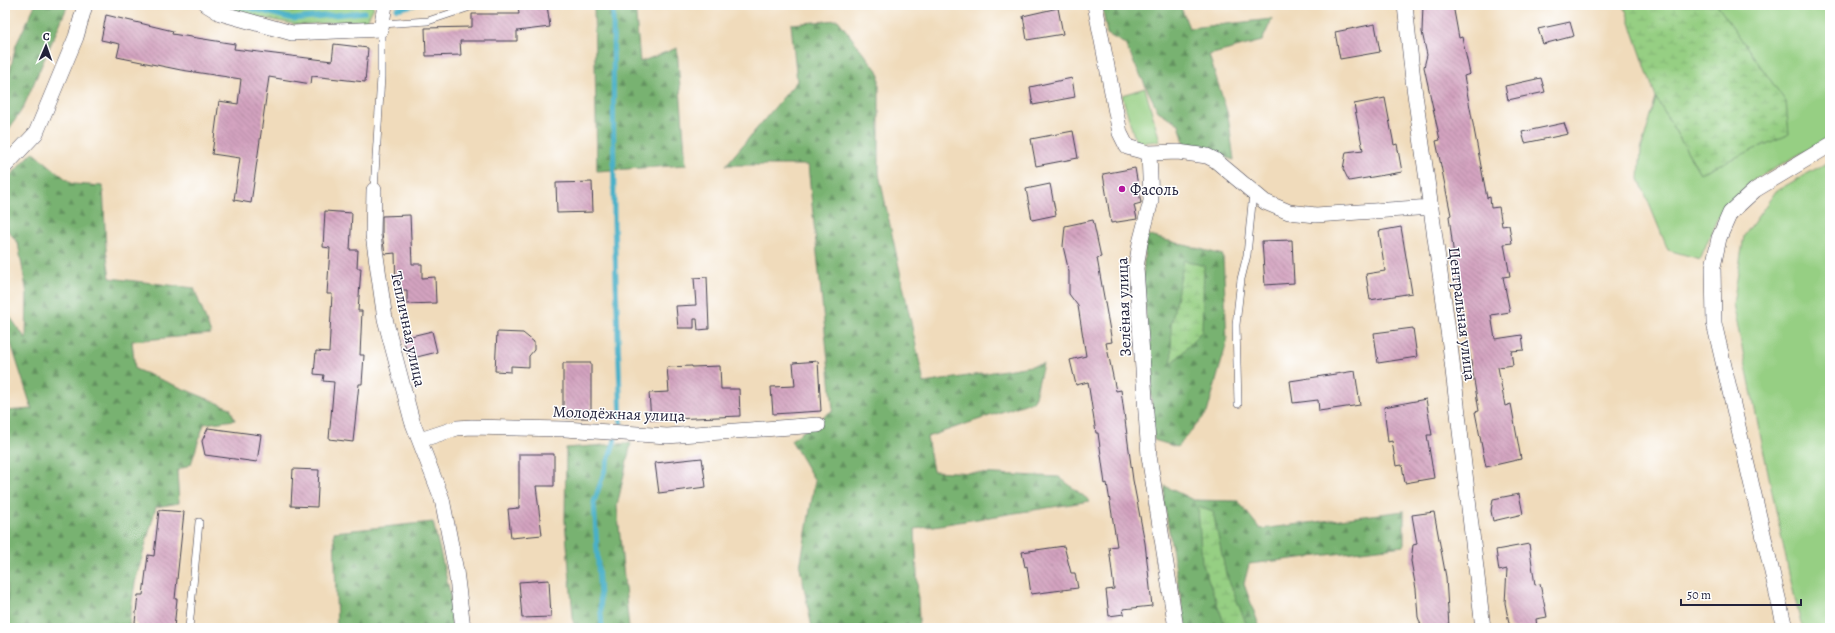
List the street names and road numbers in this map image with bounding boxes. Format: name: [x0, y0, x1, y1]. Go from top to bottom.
street label: Центральная улица: [1443, 246, 1481, 383]
street label: Зелёная улица: [1111, 256, 1137, 357]
street label: Тепличная улица: [385, 269, 431, 390]
street label: Молодёжная улица: [552, 401, 686, 427]

